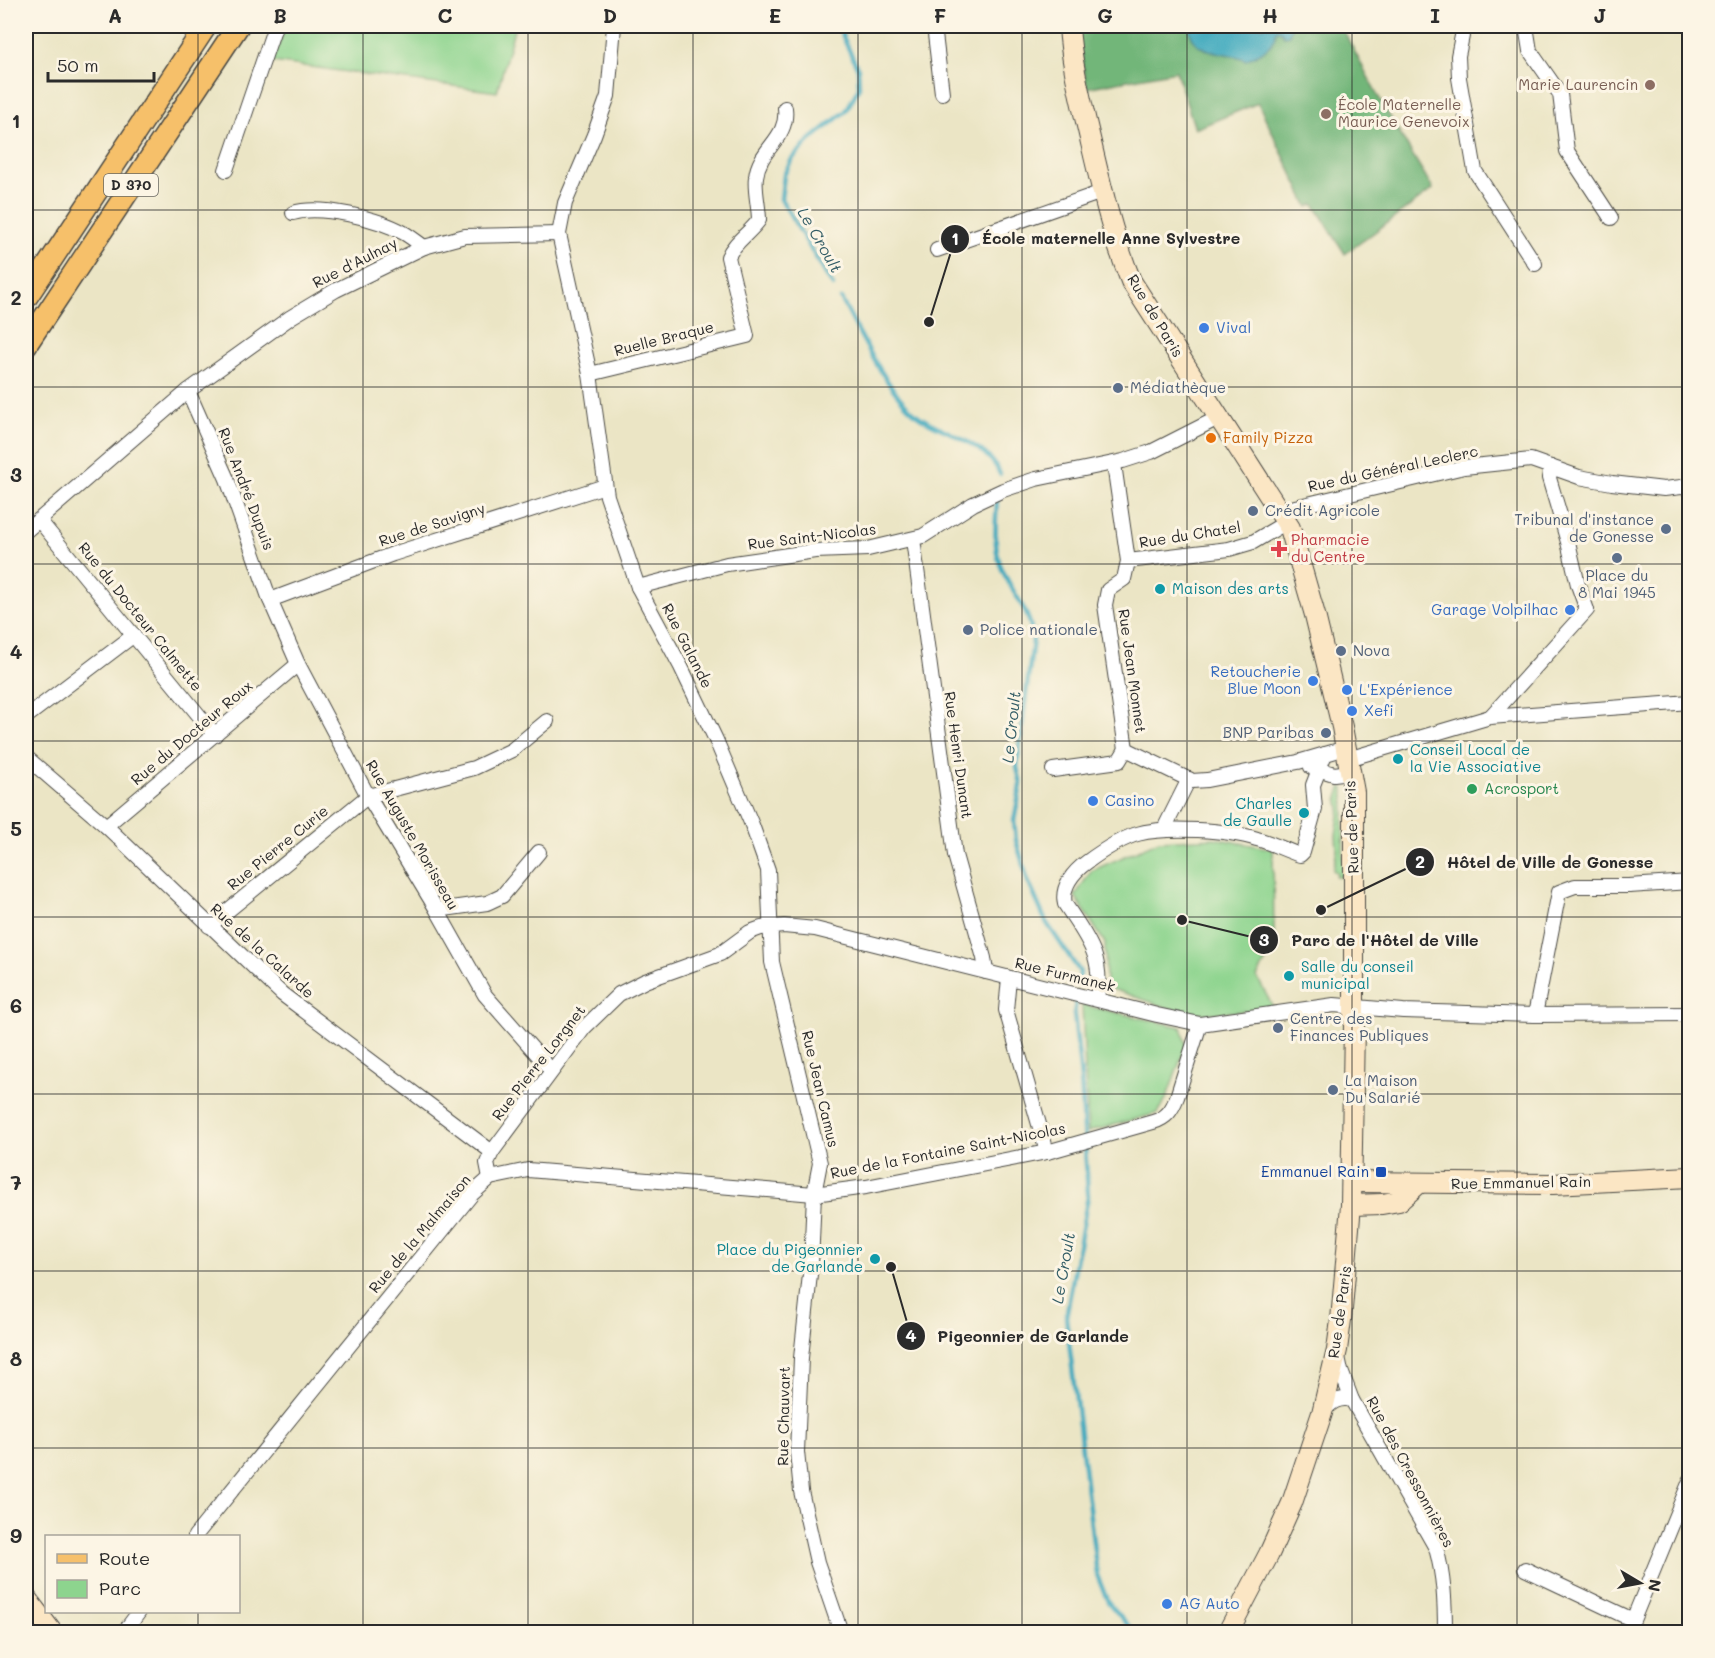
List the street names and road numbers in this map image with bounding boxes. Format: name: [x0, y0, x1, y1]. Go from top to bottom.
road number: D 370: [104, 174, 158, 196]
street label: Rue d'Aulnay: [309, 232, 400, 292]
street label: Rue de Paris: [1123, 270, 1188, 361]
street label: Ruelle Braque: [612, 316, 716, 360]
street label: Rue André Dupuis: [214, 425, 279, 553]
street label: Rue du Général Leclerc: [1306, 440, 1480, 496]
street label: Rue de Savigny: [376, 497, 488, 551]
street label: Rue du Chatel: [1138, 516, 1242, 552]
street label: Rue Saint-Nicolas: [746, 518, 877, 554]
street label: Rue du Docteur Calmette: [74, 538, 207, 695]
street label: Rue Galande: [658, 600, 718, 691]
street label: Rue Jean Monnet: [1114, 607, 1152, 734]
street label: Rue du Docteur Roux: [126, 675, 257, 789]
street label: Rue Henri Dunant: [940, 690, 978, 820]
street label: Rue Auguste Morisseau: [362, 756, 464, 913]
street label: Rue de Paris: [1339, 780, 1363, 874]
street label: Rue Pierre Curie: [223, 800, 332, 894]
street label: Rue de la Calarde: [207, 898, 319, 1002]
street label: Rue Furmanek: [1013, 952, 1118, 996]
street label: Rue Pierre Lorgnet: [487, 1001, 590, 1124]
street label: Rue Jean Camus: [798, 1028, 844, 1149]
street label: Rue de la Fontaine Saint-Nicolas: [828, 1117, 1067, 1183]
street label: Rue de la Malmaison: [364, 1170, 475, 1297]
street label: Rue Emmanuel Rain: [1451, 1171, 1591, 1193]
street label: Rue de Paris: [1323, 1264, 1355, 1360]
street label: Rue Chauvart: [772, 1366, 794, 1466]
street label: Rue des Cressonnières: [1363, 1392, 1459, 1551]

